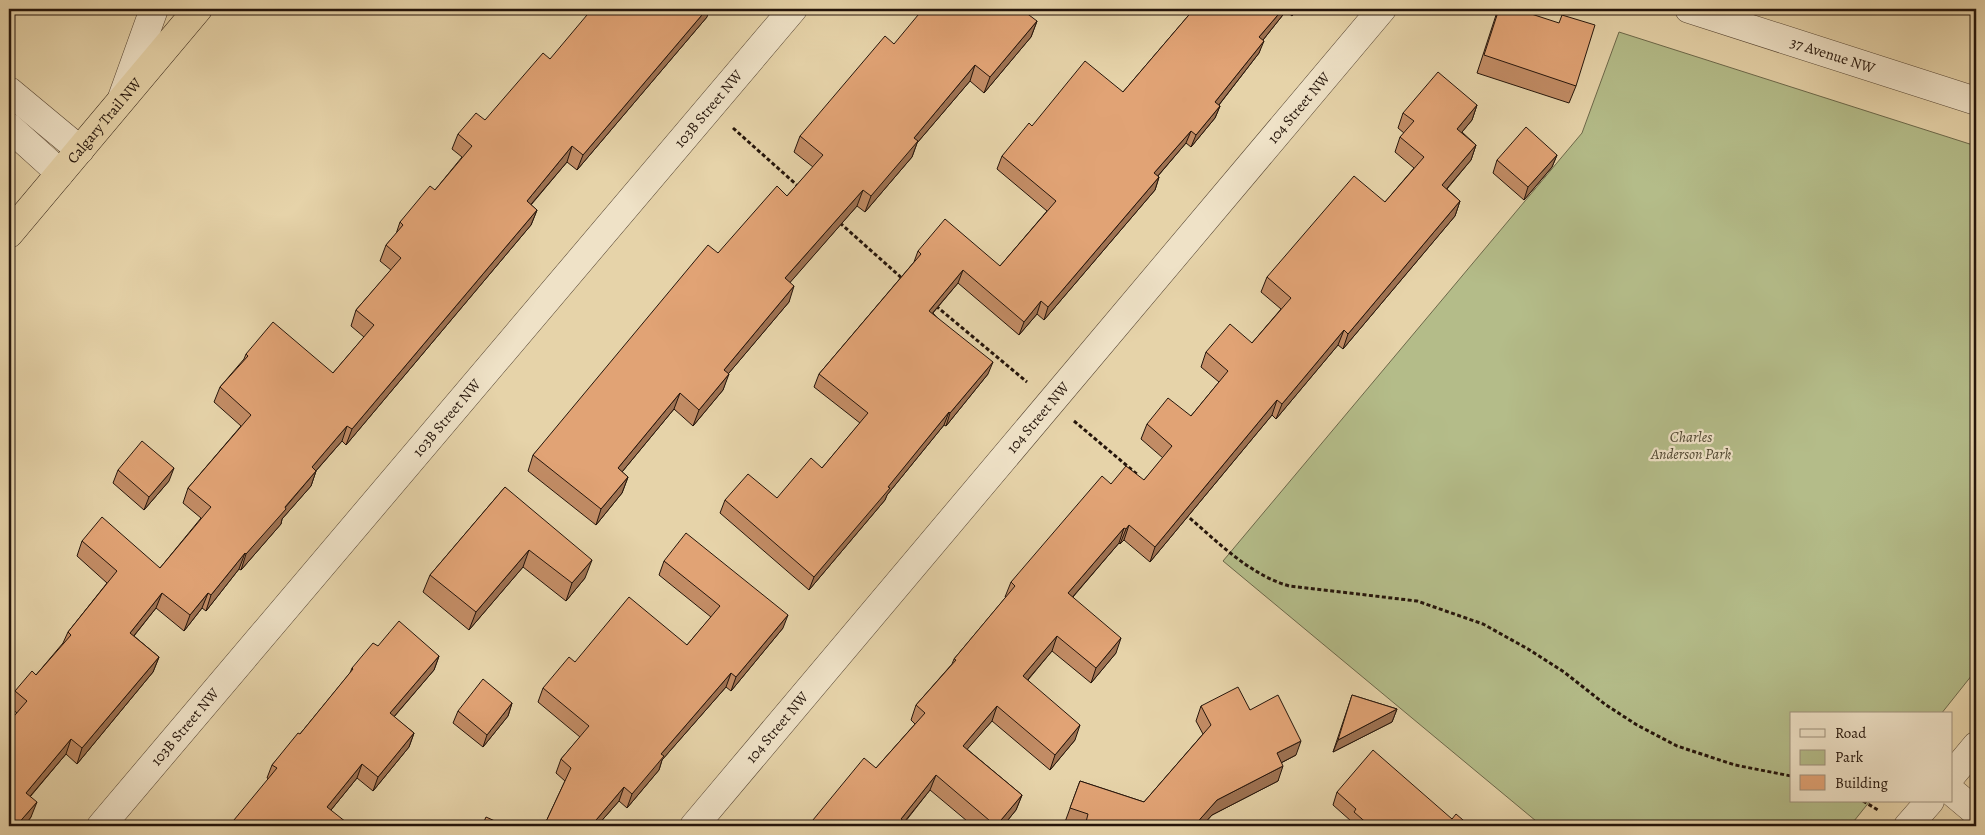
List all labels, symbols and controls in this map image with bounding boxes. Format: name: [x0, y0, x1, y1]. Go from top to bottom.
street label: 37 Avenue NW: [1788, 32, 1878, 78]
street label: 103B Street NW: [670, 66, 747, 152]
street label: 104 Street NW: [1263, 68, 1335, 148]
street label: Calgary Trail NW: [62, 74, 146, 168]
street label: 103B Street NW: [408, 375, 485, 461]
street label: 104 Street NW: [1002, 378, 1074, 457]
park label: Charles Anderson Park: [1650, 427, 1731, 464]
street label: 103B Street NW: [146, 684, 224, 770]
street label: 104 Street NW: [741, 687, 813, 767]
legend: [1790, 712, 1952, 802]
text: Road: [1835, 723, 1867, 743]
text: Park: [1835, 747, 1864, 767]
text: Building: [1835, 773, 1888, 793]

